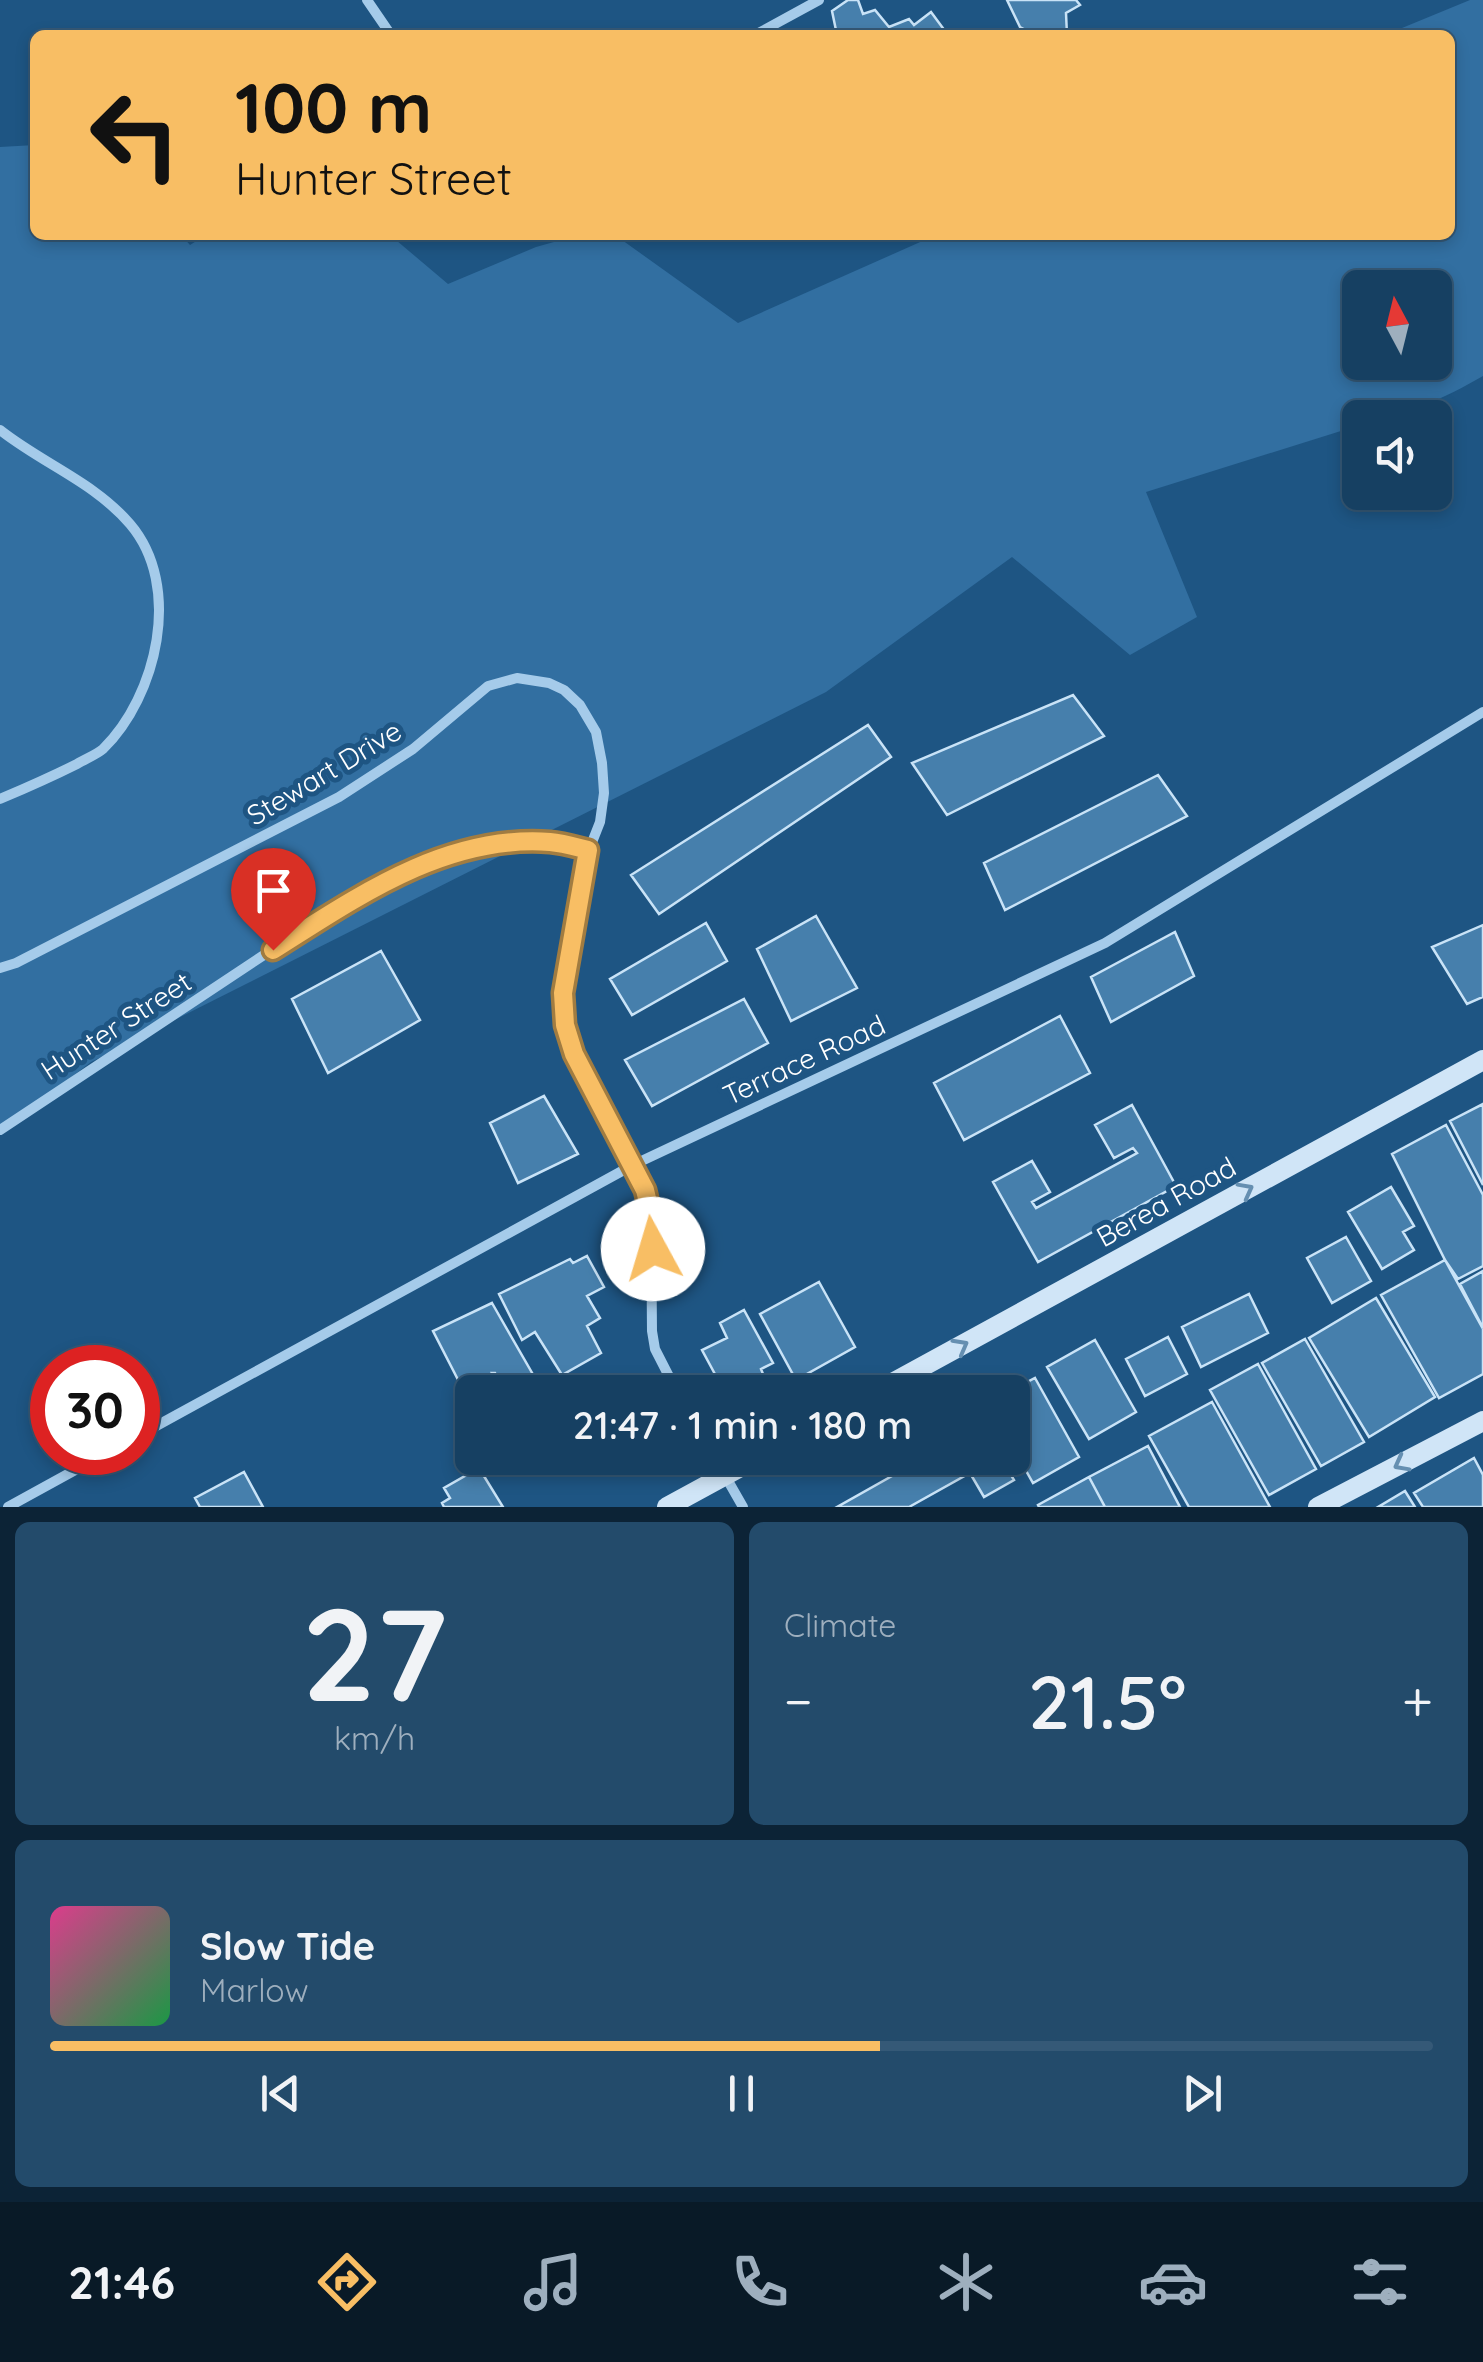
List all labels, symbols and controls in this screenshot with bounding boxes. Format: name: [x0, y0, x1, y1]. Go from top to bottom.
text: 100 m: [235, 63, 432, 151]
icon: left: [70, 70, 200, 200]
text: Hunter Street: [235, 150, 512, 206]
north arrow: [1342, 270, 1452, 380]
map controls: [1342, 270, 1452, 510]
button: sound: [1342, 400, 1452, 510]
street label: Stewart Drive: [240, 713, 407, 832]
pin: [231, 848, 316, 951]
icon: arrive: [246, 863, 301, 918]
street label: Hunter Street: [34, 964, 198, 1087]
street label: Terrace Road: [717, 1007, 890, 1112]
street label: Berea Road: [1090, 1149, 1242, 1254]
one-way arrow: [1236, 1182, 1254, 1202]
position arrow: [601, 1197, 705, 1301]
one-way arrow: [950, 1338, 968, 1358]
speed limit sign: 30: [30, 1345, 160, 1475]
text: 21:47 · 1 min · 180 m: [573, 1401, 912, 1449]
one-way arrow: [1393, 1452, 1411, 1471]
text: 27: [302, 1571, 447, 1734]
text: Climate: [784, 1605, 896, 1645]
text: 21.5°: [1028, 1654, 1186, 1748]
text: −: [784, 1666, 813, 1735]
text: +: [1402, 1666, 1433, 1735]
text: km/h: [334, 1718, 415, 1758]
text: Slow Tide: [200, 1922, 375, 1970]
text: Marlow: [200, 1970, 309, 2010]
icon: previous: [253, 2066, 308, 2121]
icon: pause: [714, 2066, 769, 2121]
icon: next: [1175, 2066, 1230, 2121]
icon: directions: [312, 2247, 382, 2317]
icon: music: [518, 2247, 588, 2317]
icon: phone: [725, 2247, 795, 2317]
icon: climate: [931, 2247, 1001, 2317]
icon: car: [1138, 2247, 1208, 2317]
icon: filters: [1345, 2247, 1415, 2317]
text: 21:46: [68, 2254, 175, 2310]

